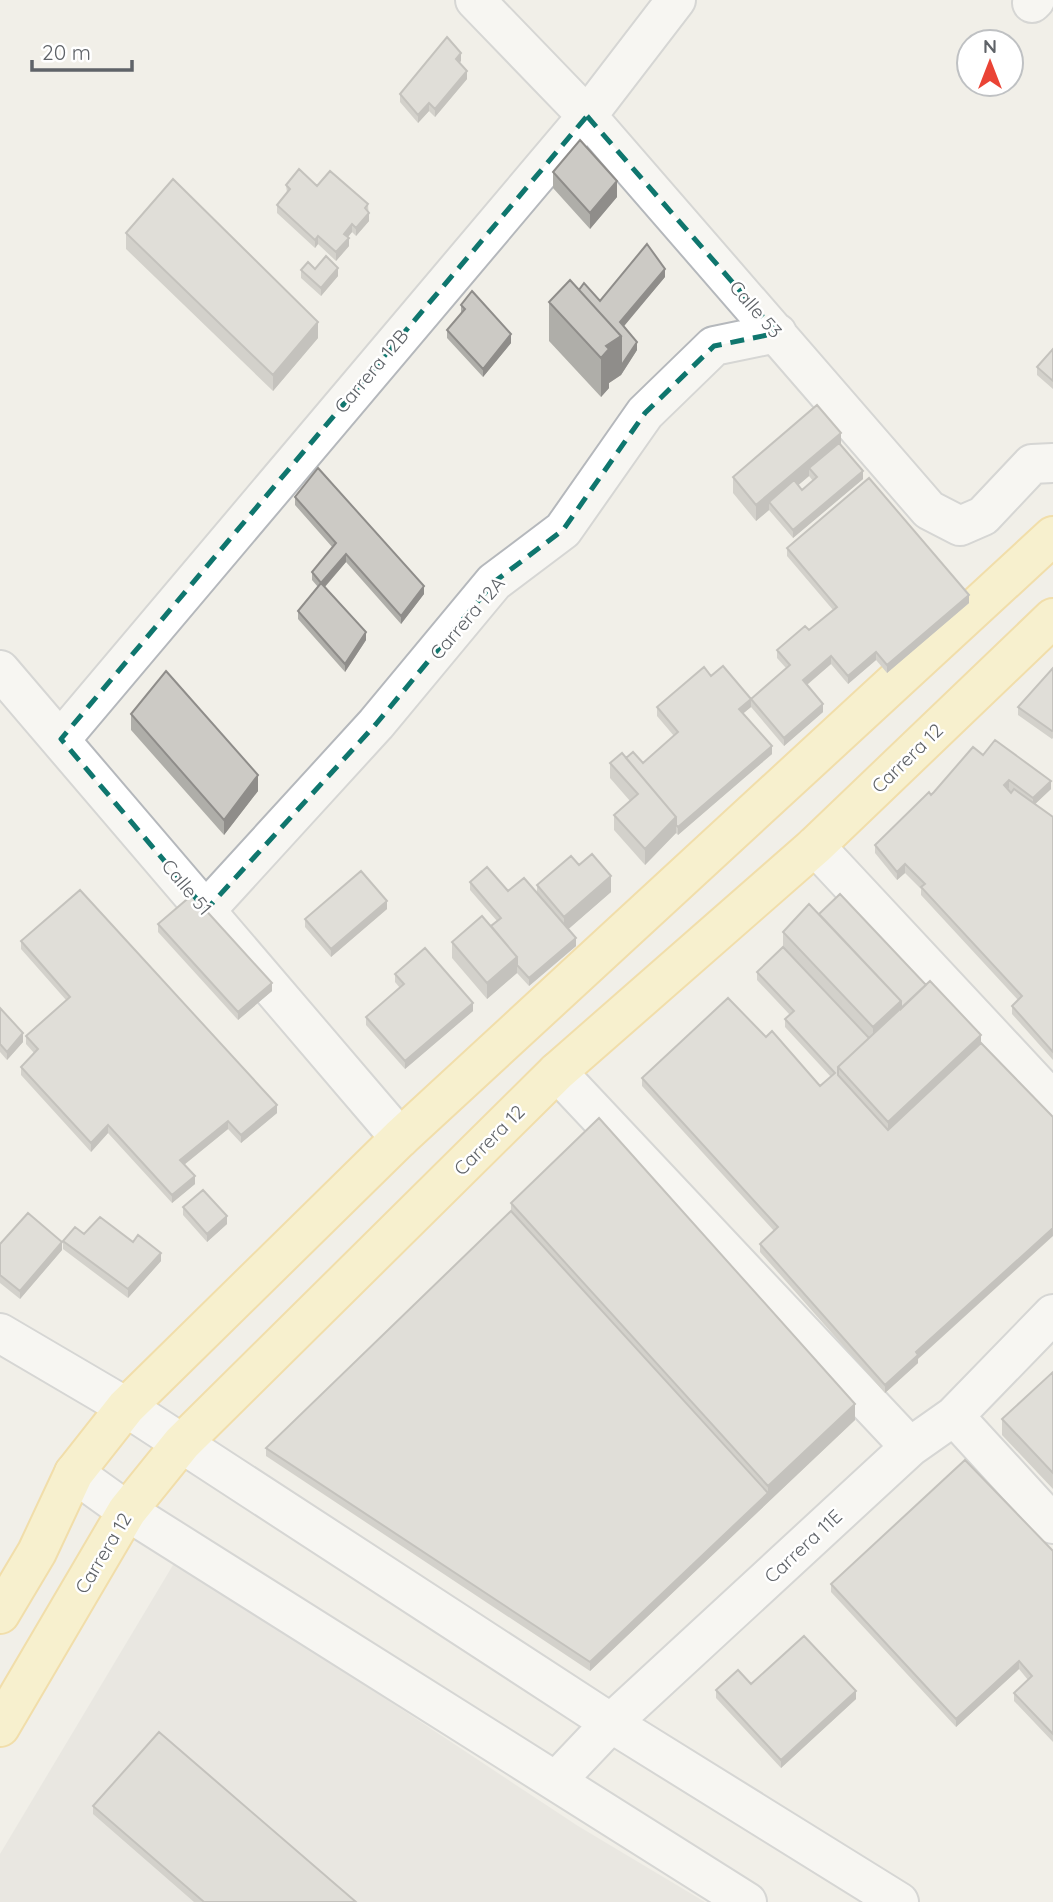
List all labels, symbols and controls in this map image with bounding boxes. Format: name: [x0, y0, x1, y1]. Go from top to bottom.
scale bar: [32, 28, 131, 72]
north arrow: [955, 28, 1025, 98]
text: N: [983, 34, 997, 58]
text: 20 m: [42, 39, 91, 65]
street label: Calle 53: [724, 275, 788, 343]
street label: Carrera 12B: [329, 324, 413, 418]
street label: Carrera 12A: [424, 571, 510, 665]
street label: Carrera 12: [866, 718, 948, 798]
street label: Calle 51: [157, 854, 217, 920]
street label: Carrera 12: [449, 1100, 529, 1180]
street label: Carrera 11E: [759, 1504, 847, 1588]
street label: Carrera 12: [69, 1508, 137, 1598]

